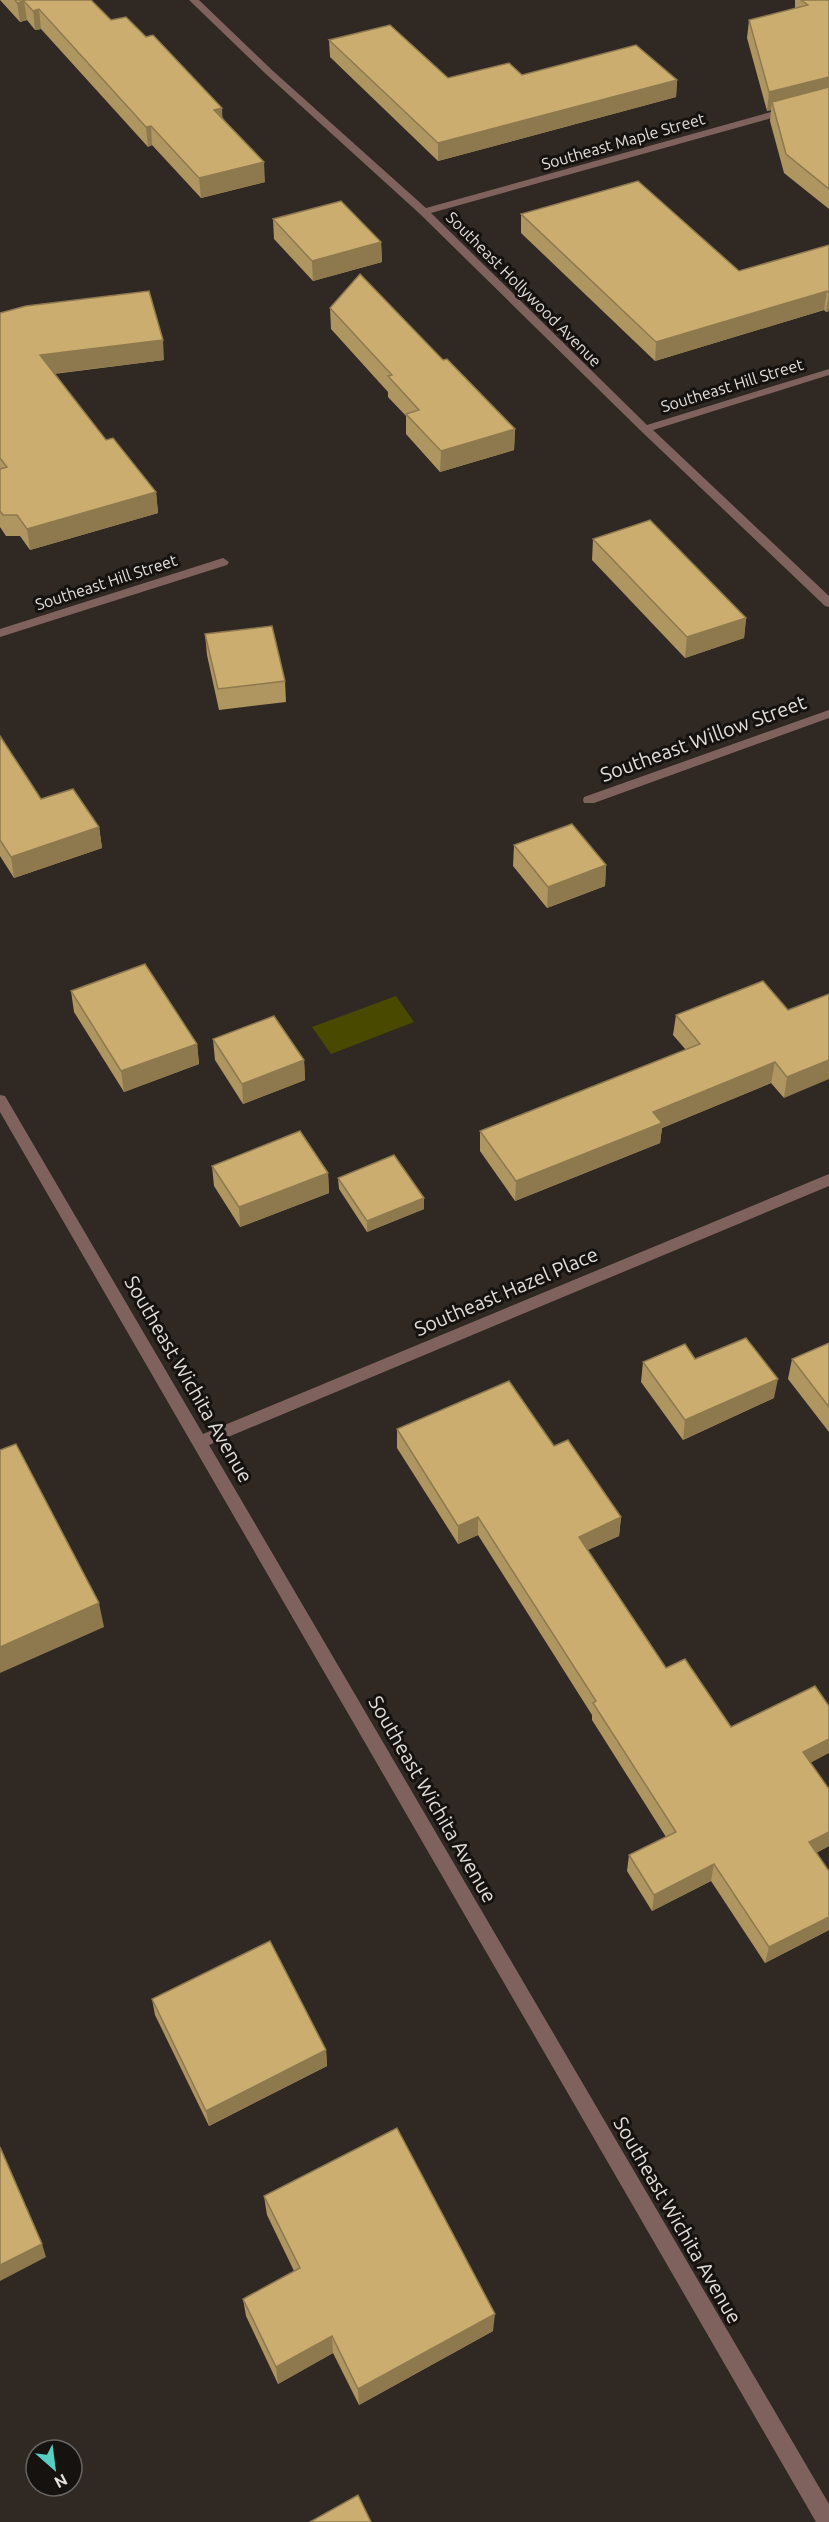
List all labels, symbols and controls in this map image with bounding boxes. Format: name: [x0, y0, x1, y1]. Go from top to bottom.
street label: Southeast Maple Street: [539, 109, 707, 173]
street label: Southeast Hollywood Avenue: [443, 208, 605, 370]
street label: Southeast Hill Street: [659, 355, 806, 415]
street label: Southeast Hill Street: [33, 550, 180, 613]
street label: Southeast Willow Street: [597, 690, 809, 786]
street label: Southeast Hazel Place: [411, 1242, 601, 1340]
street label: Southeast Wichita Avenue: [120, 1272, 258, 1486]
street label: Southeast Wichita Avenue: [364, 1692, 502, 1906]
street label: Southeast Wichita Avenue: [609, 2113, 747, 2327]
north arrow: [24, 2438, 84, 2498]
text: N: [52, 2470, 71, 2492]

